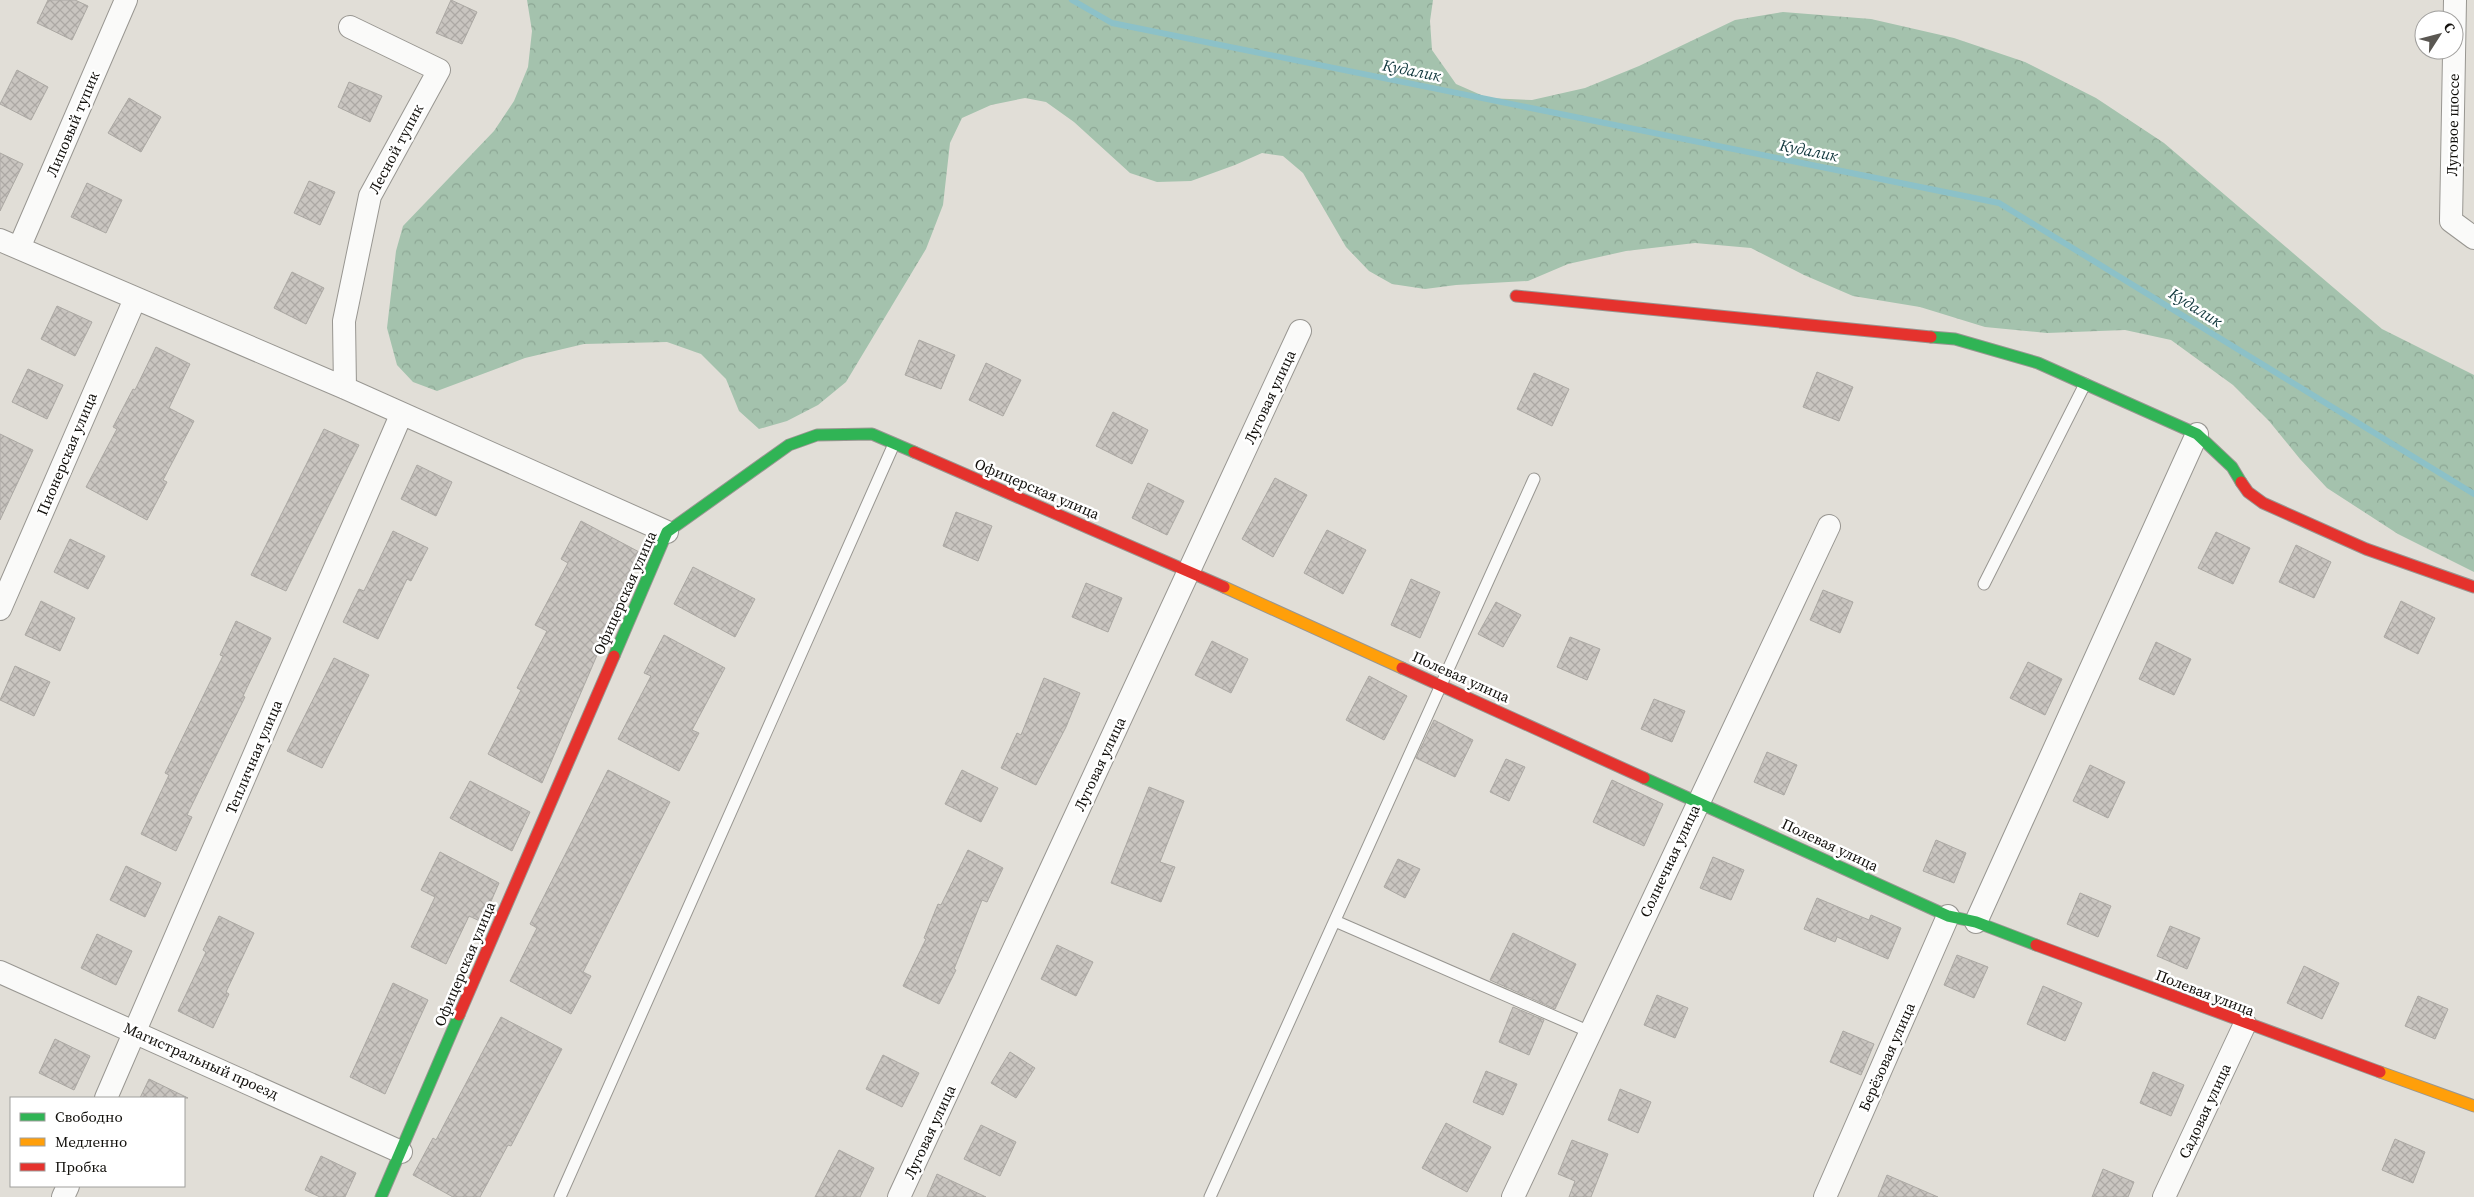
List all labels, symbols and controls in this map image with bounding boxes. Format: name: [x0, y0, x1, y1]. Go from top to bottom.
north arrow: [2414, 10, 2464, 60]
text: С: [2439, 18, 2460, 37]
water label: Кудалик: [1380, 53, 1443, 86]
street label: Липовый тупик: [41, 67, 105, 180]
street label: Луговое шоссе: [2441, 73, 2464, 177]
street label: Лесной тупик: [363, 100, 428, 197]
water label: Кудалик: [1777, 133, 1840, 166]
water label: Кудалик: [2164, 281, 2227, 332]
street label: Луговая улица: [1239, 346, 1301, 447]
street label: Пионерская улица: [31, 389, 102, 519]
street label: Офицерская улица: [972, 453, 1103, 524]
street label: Офицерская улица: [588, 527, 661, 658]
street label: Полевая улица: [1409, 646, 1514, 708]
street label: Тепличная улица: [220, 696, 287, 817]
street label: Луговая улица: [1069, 713, 1131, 814]
street label: Солнечная улица: [1634, 801, 1705, 921]
street label: Полевая улица: [1778, 813, 1882, 876]
street label: Офицерская улица: [429, 898, 500, 1029]
street label: Полевая улица: [2153, 964, 2258, 1021]
street label: Берёзовая улица: [1853, 999, 1920, 1114]
street label: Магистральный проезд: [120, 1017, 282, 1104]
street label: Садовая улица: [2173, 1059, 2236, 1162]
street label: Луговая улица: [899, 1081, 961, 1182]
legend: [10, 1097, 185, 1187]
text: Свободно: [55, 1106, 123, 1127]
text: Медленно: [55, 1131, 127, 1152]
text: Пробка: [55, 1156, 107, 1177]

